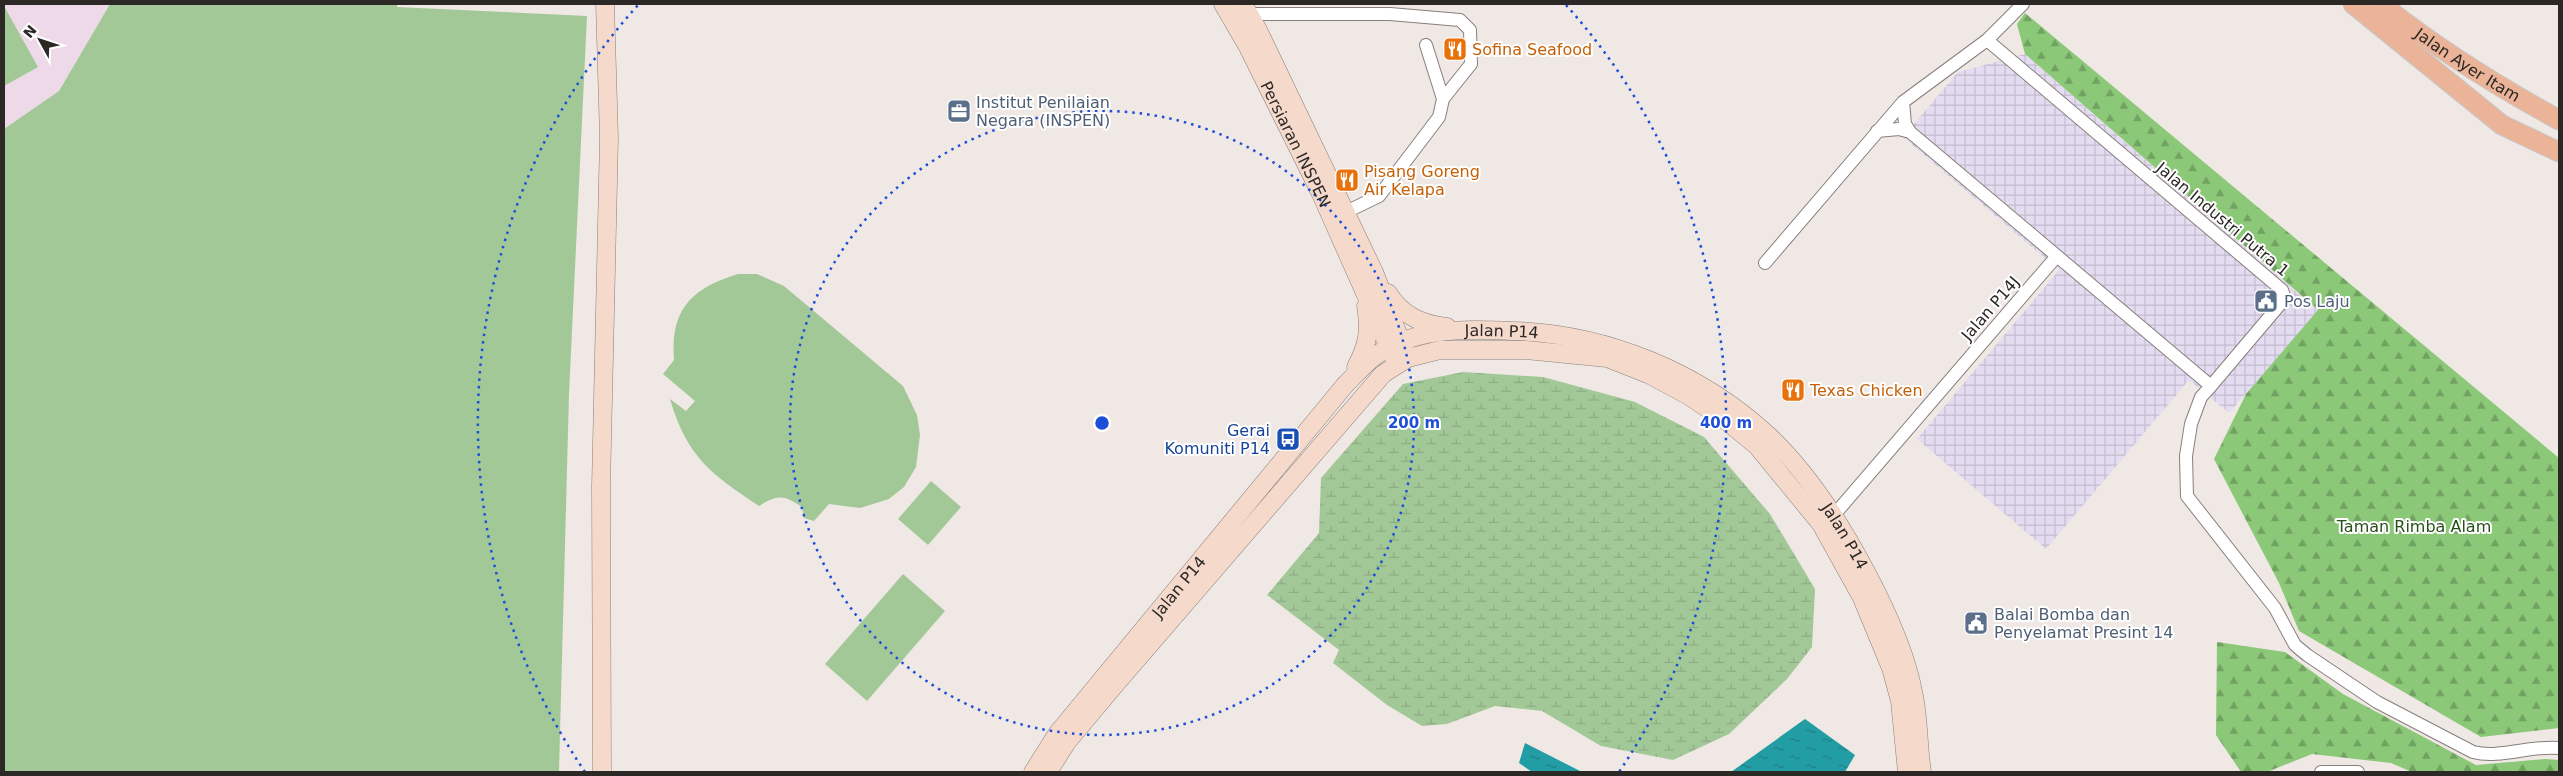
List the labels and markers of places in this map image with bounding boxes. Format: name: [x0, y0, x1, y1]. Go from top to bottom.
restaurant icon: Sofina Seafood: [1442, 36, 1468, 62]
place label: Sofina Seafood: [1472, 40, 1592, 59]
place label: Institut Penilaian Negara (INSPEN): [976, 93, 1110, 130]
office icon: Institut Penilaian Negara (INSPEN): [946, 98, 972, 124]
place label: Pisang Goreng Air Kelapa: [1364, 162, 1480, 199]
restaurant icon: Pisang Goreng Air Kelapa: [1334, 167, 1360, 193]
public building icon: Pos Laju: [2253, 288, 2279, 314]
place label: Pos Laju: [2284, 292, 2350, 311]
restaurant icon: Texas Chicken: [1780, 377, 1806, 403]
place label: Texas Chicken: [1809, 381, 1923, 400]
centre of rings: [1093, 414, 1111, 432]
place label: Gerai Komuniti P14: [1164, 421, 1270, 458]
bus stop icon: Gerai Komuniti P14: [1275, 426, 1301, 452]
place label: Balai Bomba dan Penyelamat Presint 14: [1994, 605, 2173, 642]
public building icon: Balai Bomba dan Penyelamat Presint 14: [1963, 610, 1989, 636]

